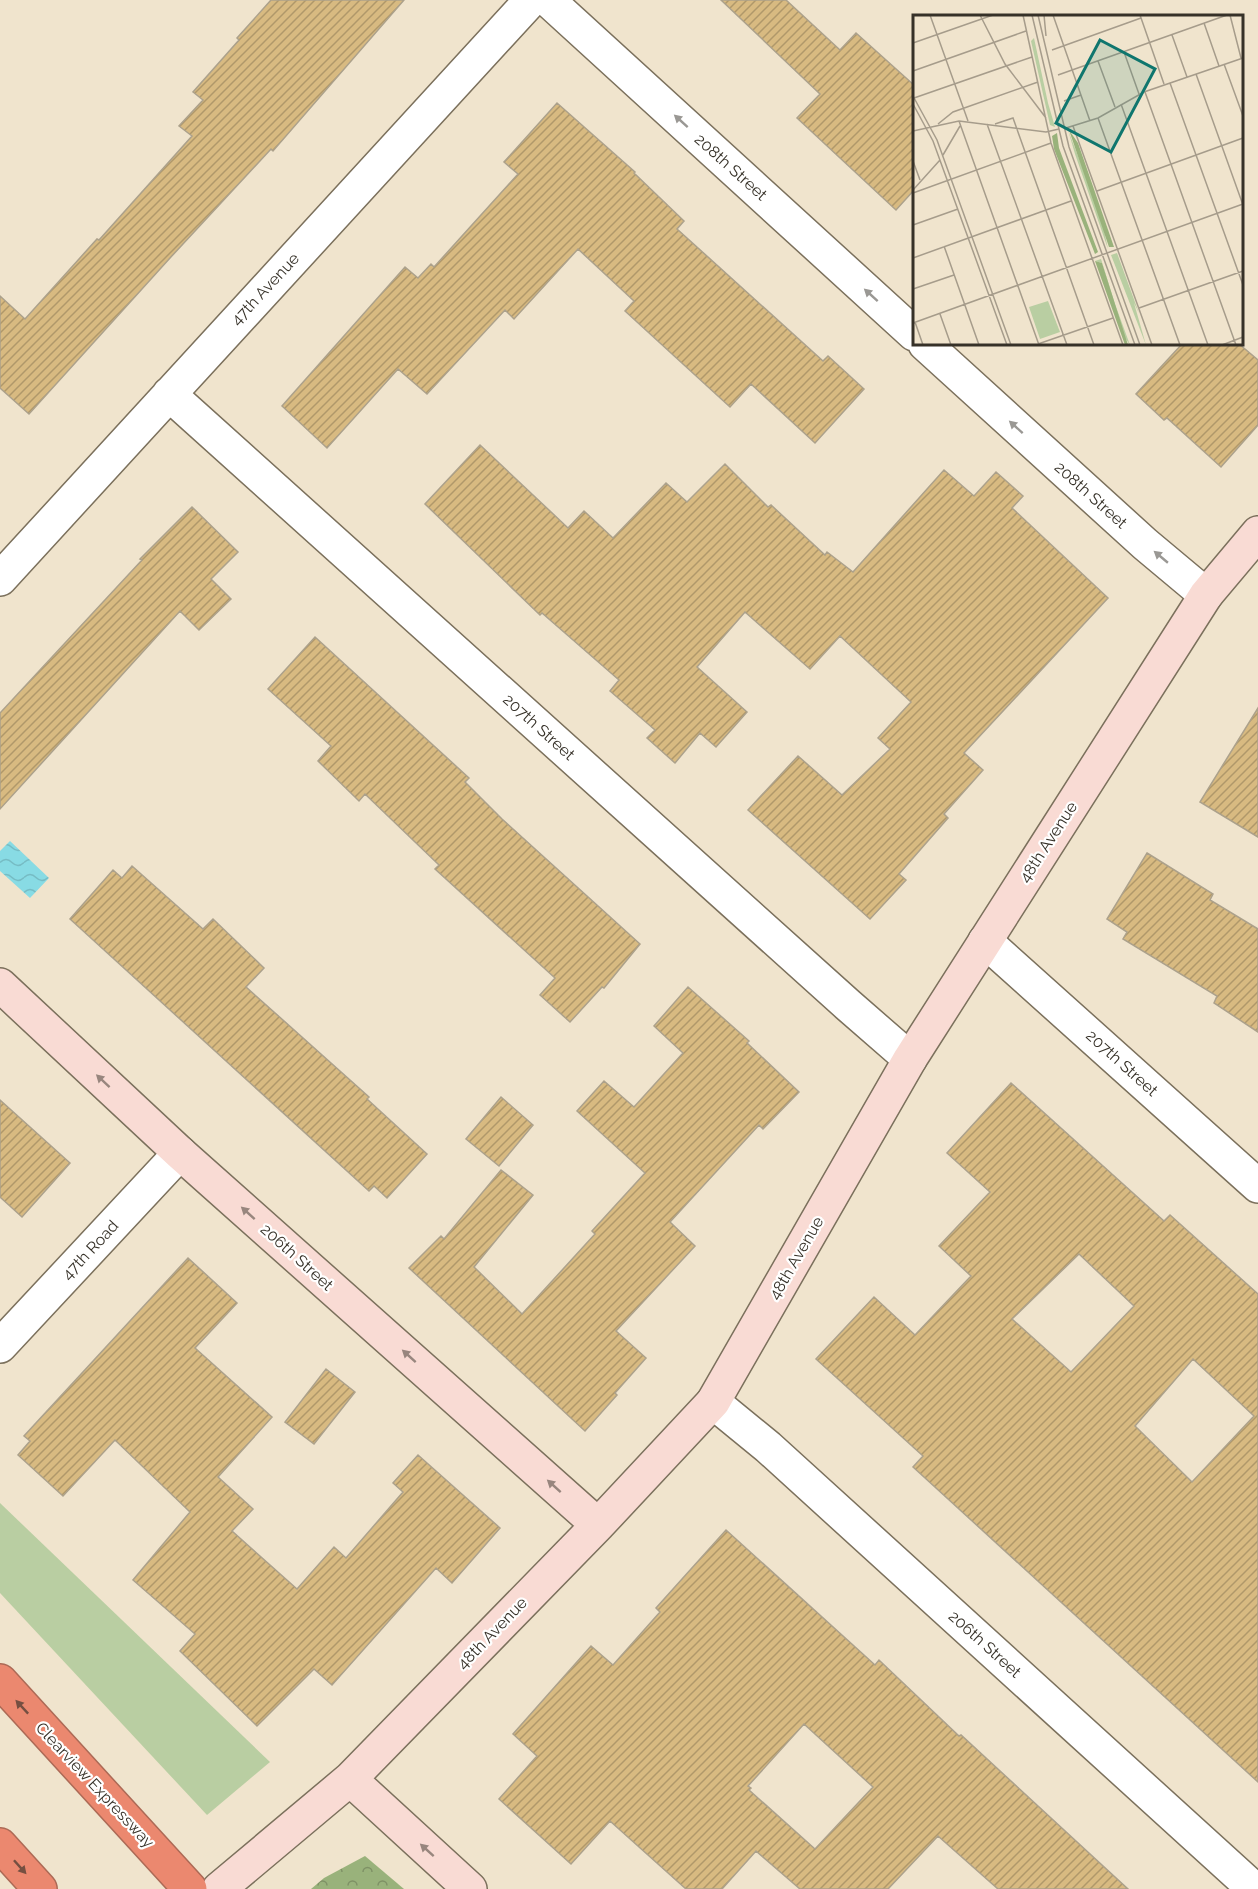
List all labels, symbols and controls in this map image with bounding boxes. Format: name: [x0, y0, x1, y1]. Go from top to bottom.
inset map: [913, 15, 1243, 345]
one-way arrow: [673, 114, 688, 128]
street label: 208th Street: [691, 130, 772, 205]
street label: 47th Avenue: [227, 249, 303, 329]
one-way arrow: [864, 288, 879, 302]
one-way arrow: [1009, 421, 1024, 434]
street label: 208th Street: [1051, 458, 1132, 533]
one-way arrow: [1154, 551, 1169, 564]
street label: 207th Street: [499, 690, 579, 764]
street label: 48th Avenue: [1015, 798, 1081, 886]
street label: 207th Street: [1082, 1026, 1162, 1100]
one-way arrow: [96, 1074, 111, 1088]
one-way arrow: [240, 1206, 255, 1220]
street label: 48th Avenue: [765, 1213, 827, 1303]
street label: 47th Road: [58, 1216, 122, 1284]
street label: 206th Street: [257, 1220, 338, 1295]
one-way arrow: [402, 1350, 417, 1363]
one-way arrow: [547, 1479, 562, 1493]
street label: 48th Avenue: [453, 1593, 531, 1673]
street label: 206th Street: [945, 1607, 1026, 1682]
one-way arrow: [16, 1700, 29, 1715]
street label: Clearview Expressway: [32, 1718, 158, 1852]
one-way arrow: [420, 1844, 435, 1857]
one-way arrow: [13, 1859, 26, 1874]

